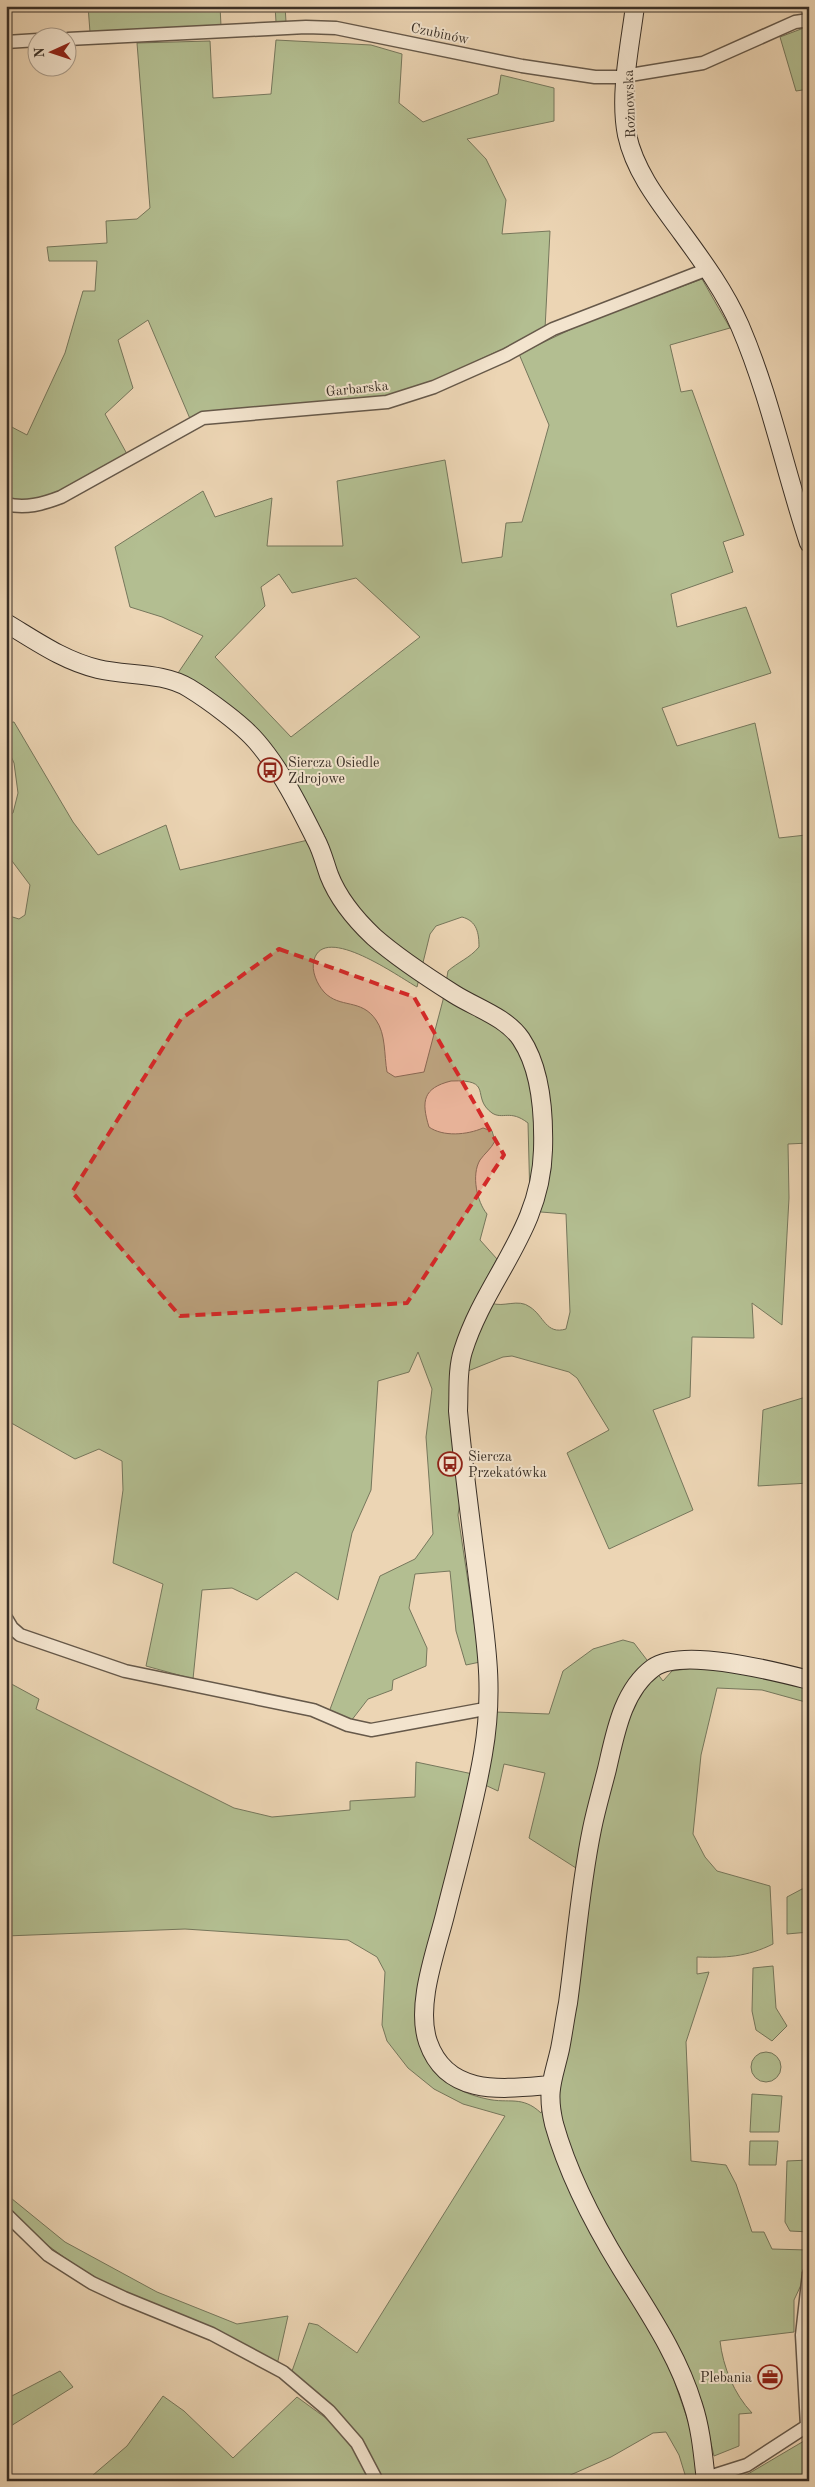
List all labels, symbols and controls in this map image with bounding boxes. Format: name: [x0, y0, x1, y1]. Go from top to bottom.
street label: Czubinów: [409, 21, 470, 47]
north arrow: [28, 28, 78, 78]
text: N: [33, 47, 47, 58]
street label: Rożnowska: [622, 69, 638, 138]
street label: Garbarska: [325, 379, 389, 399]
place label: Siercza Osiedle Zdrojowe: [288, 756, 379, 786]
bus stop icon: Siercza Osiedle Zdrojowe: [257, 757, 283, 783]
place label: Siercza Przekatówka: [468, 1450, 547, 1480]
bus stop icon: Siercza Przekatówka: [437, 1451, 463, 1477]
office icon: Plebania: [757, 2364, 783, 2390]
place label: Plebania: [700, 2371, 752, 2385]

